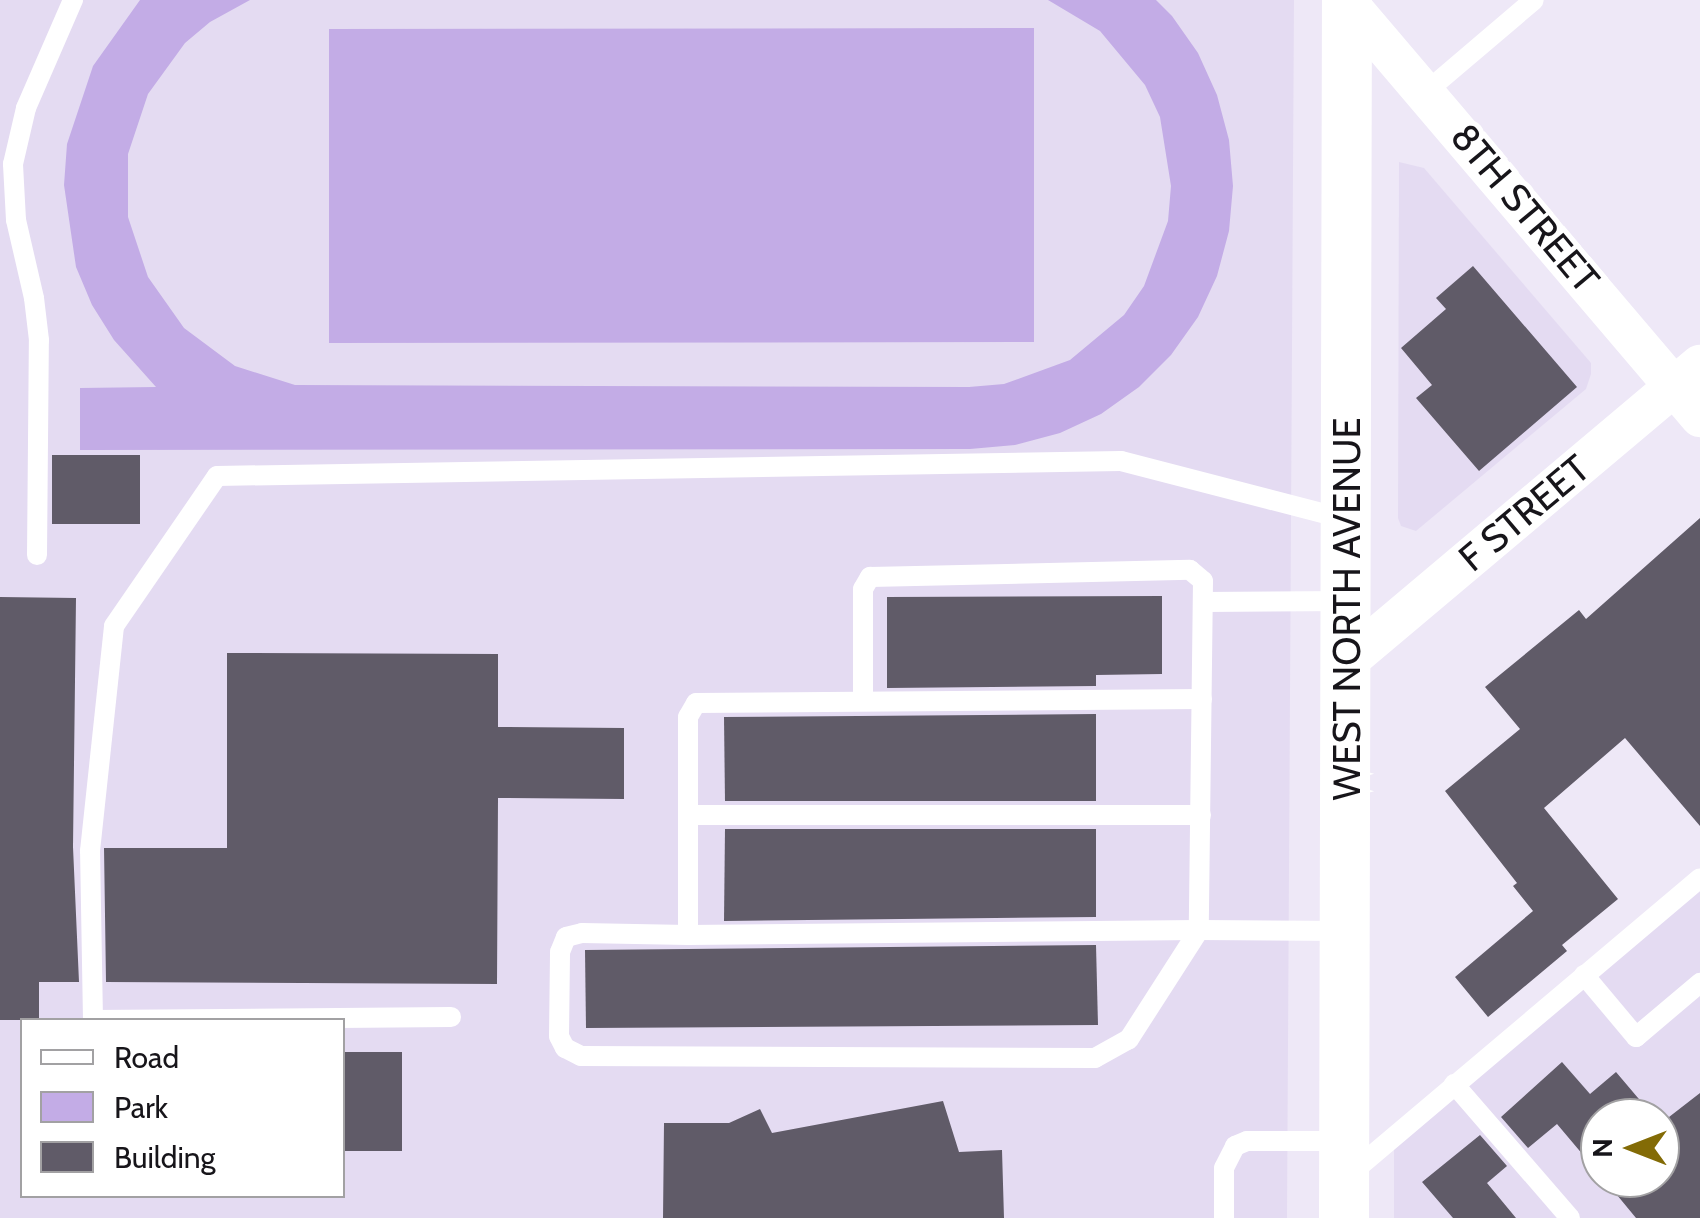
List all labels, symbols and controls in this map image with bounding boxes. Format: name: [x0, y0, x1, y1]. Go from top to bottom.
street label: 8TH STREET: [1441, 114, 1609, 302]
street label: WEST NORTH AVENUE: [1324, 417, 1370, 801]
street label: F STREET: [1450, 445, 1598, 581]
legend: [20, 1018, 345, 1198]
text: Road: [114, 1039, 179, 1076]
text: Park: [114, 1089, 168, 1126]
north arrow: [1580, 1098, 1680, 1198]
text: N: [1585, 1138, 1619, 1158]
text: Building: [114, 1139, 216, 1176]

